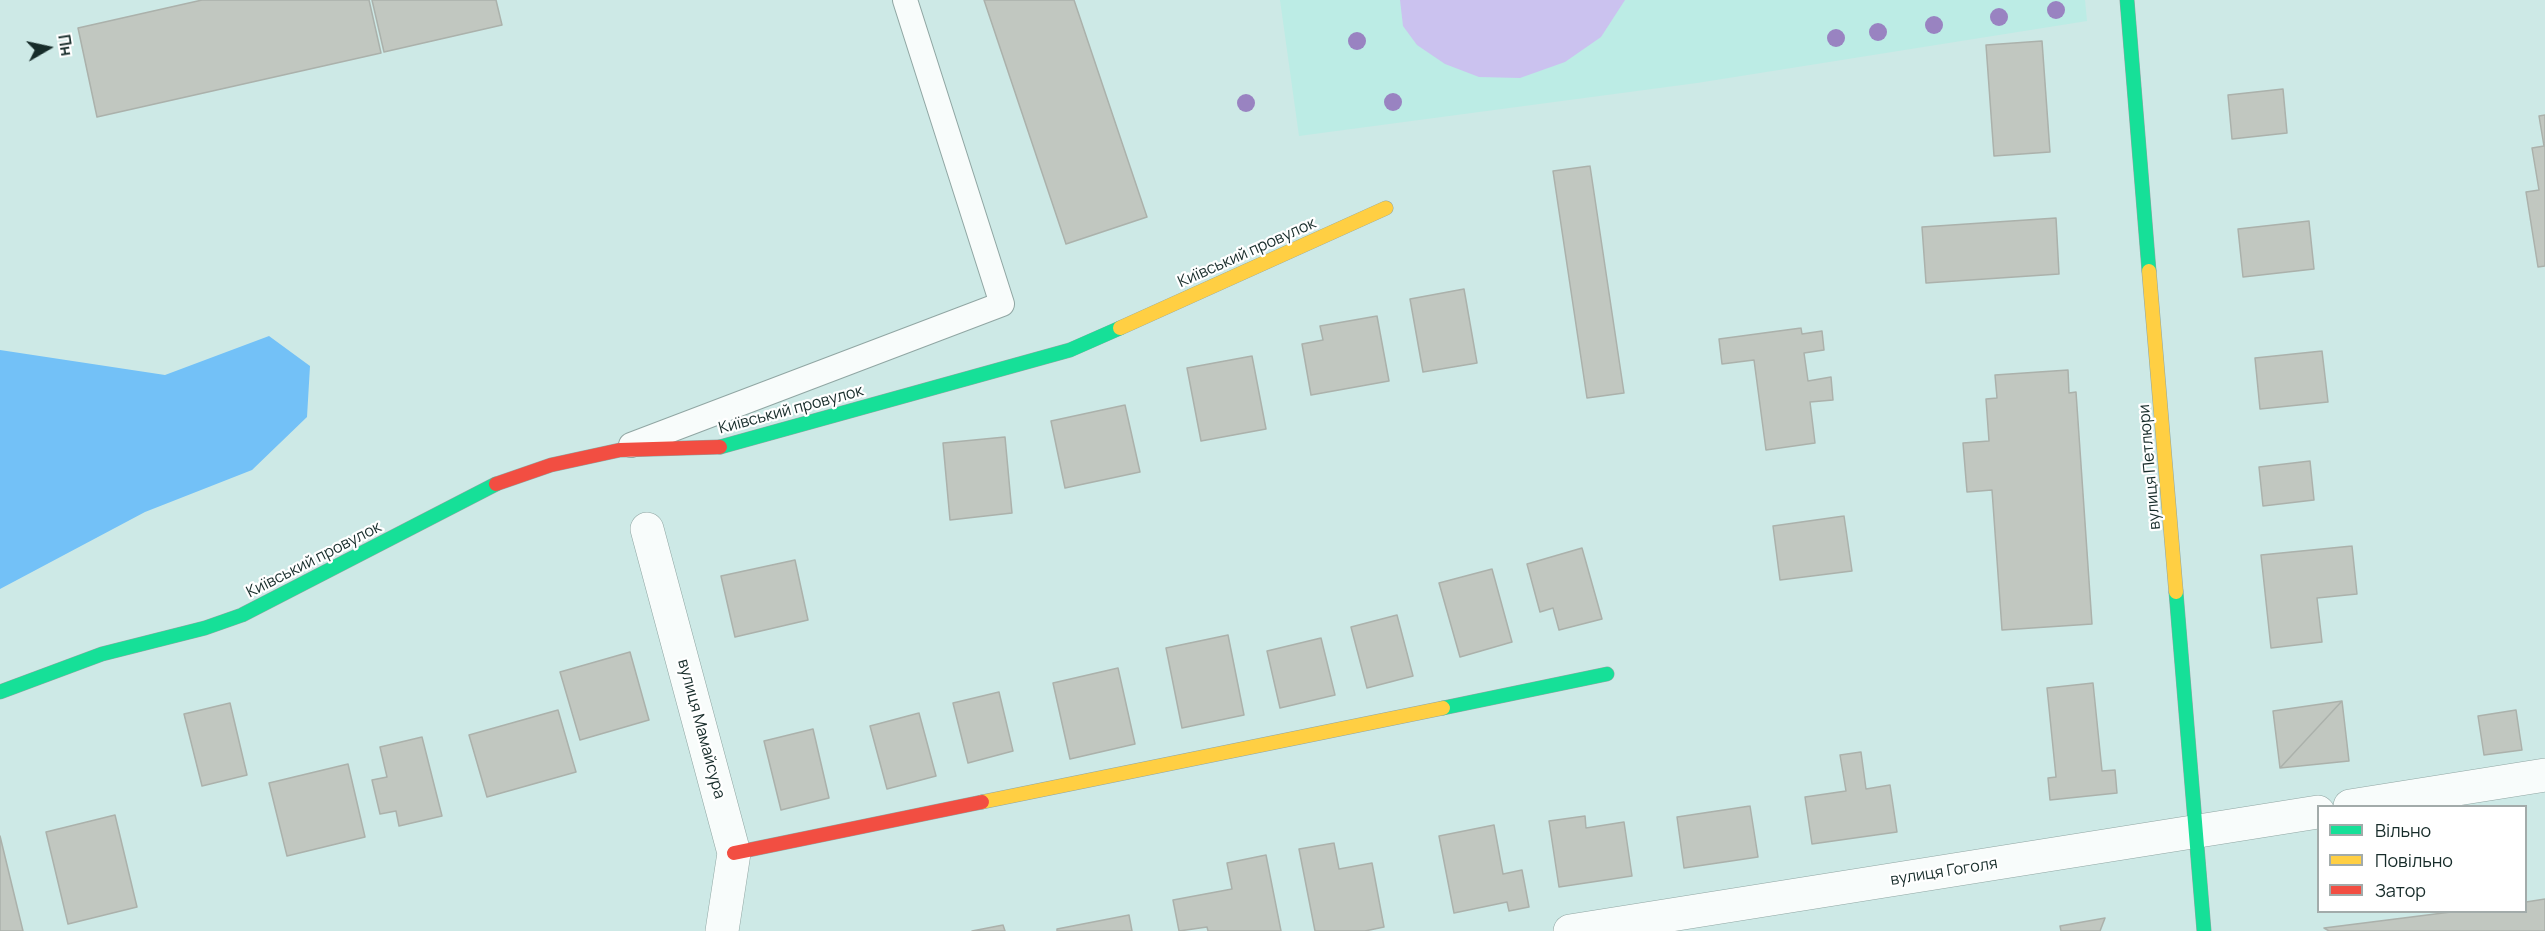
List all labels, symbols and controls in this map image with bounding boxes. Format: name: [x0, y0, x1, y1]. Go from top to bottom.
north arrow: [18, 18, 78, 78]
text: Пн: [53, 33, 78, 58]
street label: Київський провулок: [1175, 214, 1319, 292]
street label: Київський провулок: [717, 381, 865, 439]
street label: вулиця Петлюри: [2135, 404, 2165, 530]
street label: Київський провулок: [243, 518, 385, 602]
street label: вулиця Мамайсура: [673, 657, 729, 801]
legend: [2317, 805, 2527, 913]
text: Вільно: [2375, 818, 2431, 842]
text: Повільно: [2375, 848, 2453, 872]
street label: вулиця Гоголя: [1889, 854, 1999, 890]
text: Затор: [2375, 878, 2426, 902]

